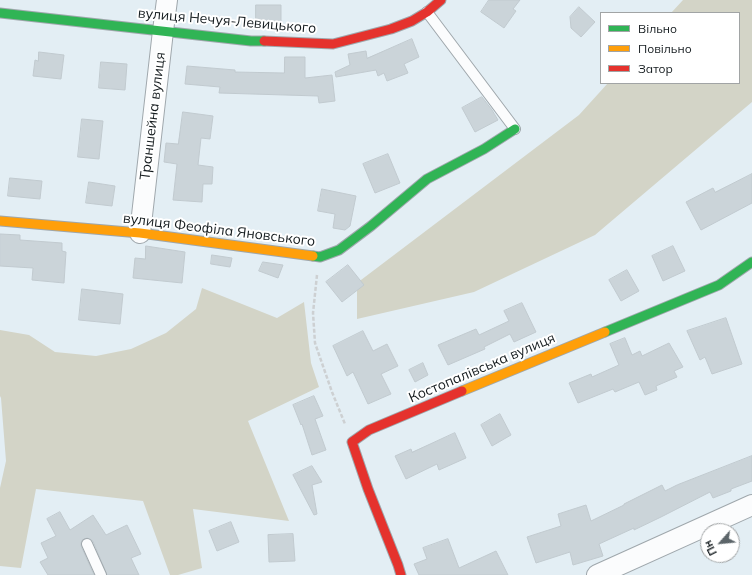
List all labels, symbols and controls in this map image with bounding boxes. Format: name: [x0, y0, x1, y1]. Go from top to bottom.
street label: вулиця Нечуя-Левицького: [137, 5, 317, 37]
legend: [600, 12, 740, 84]
text: Вільно: [638, 21, 677, 36]
text: Повільно: [638, 41, 692, 56]
street label: Траншейна вулиця: [137, 51, 169, 181]
text: Затор: [638, 61, 673, 76]
street label: вулиця Феофіла Яновського: [122, 210, 316, 250]
street label: Костопалівська вулиця: [406, 330, 558, 406]
north arrow: [700, 523, 740, 563]
text: Пн: [700, 538, 720, 558]

